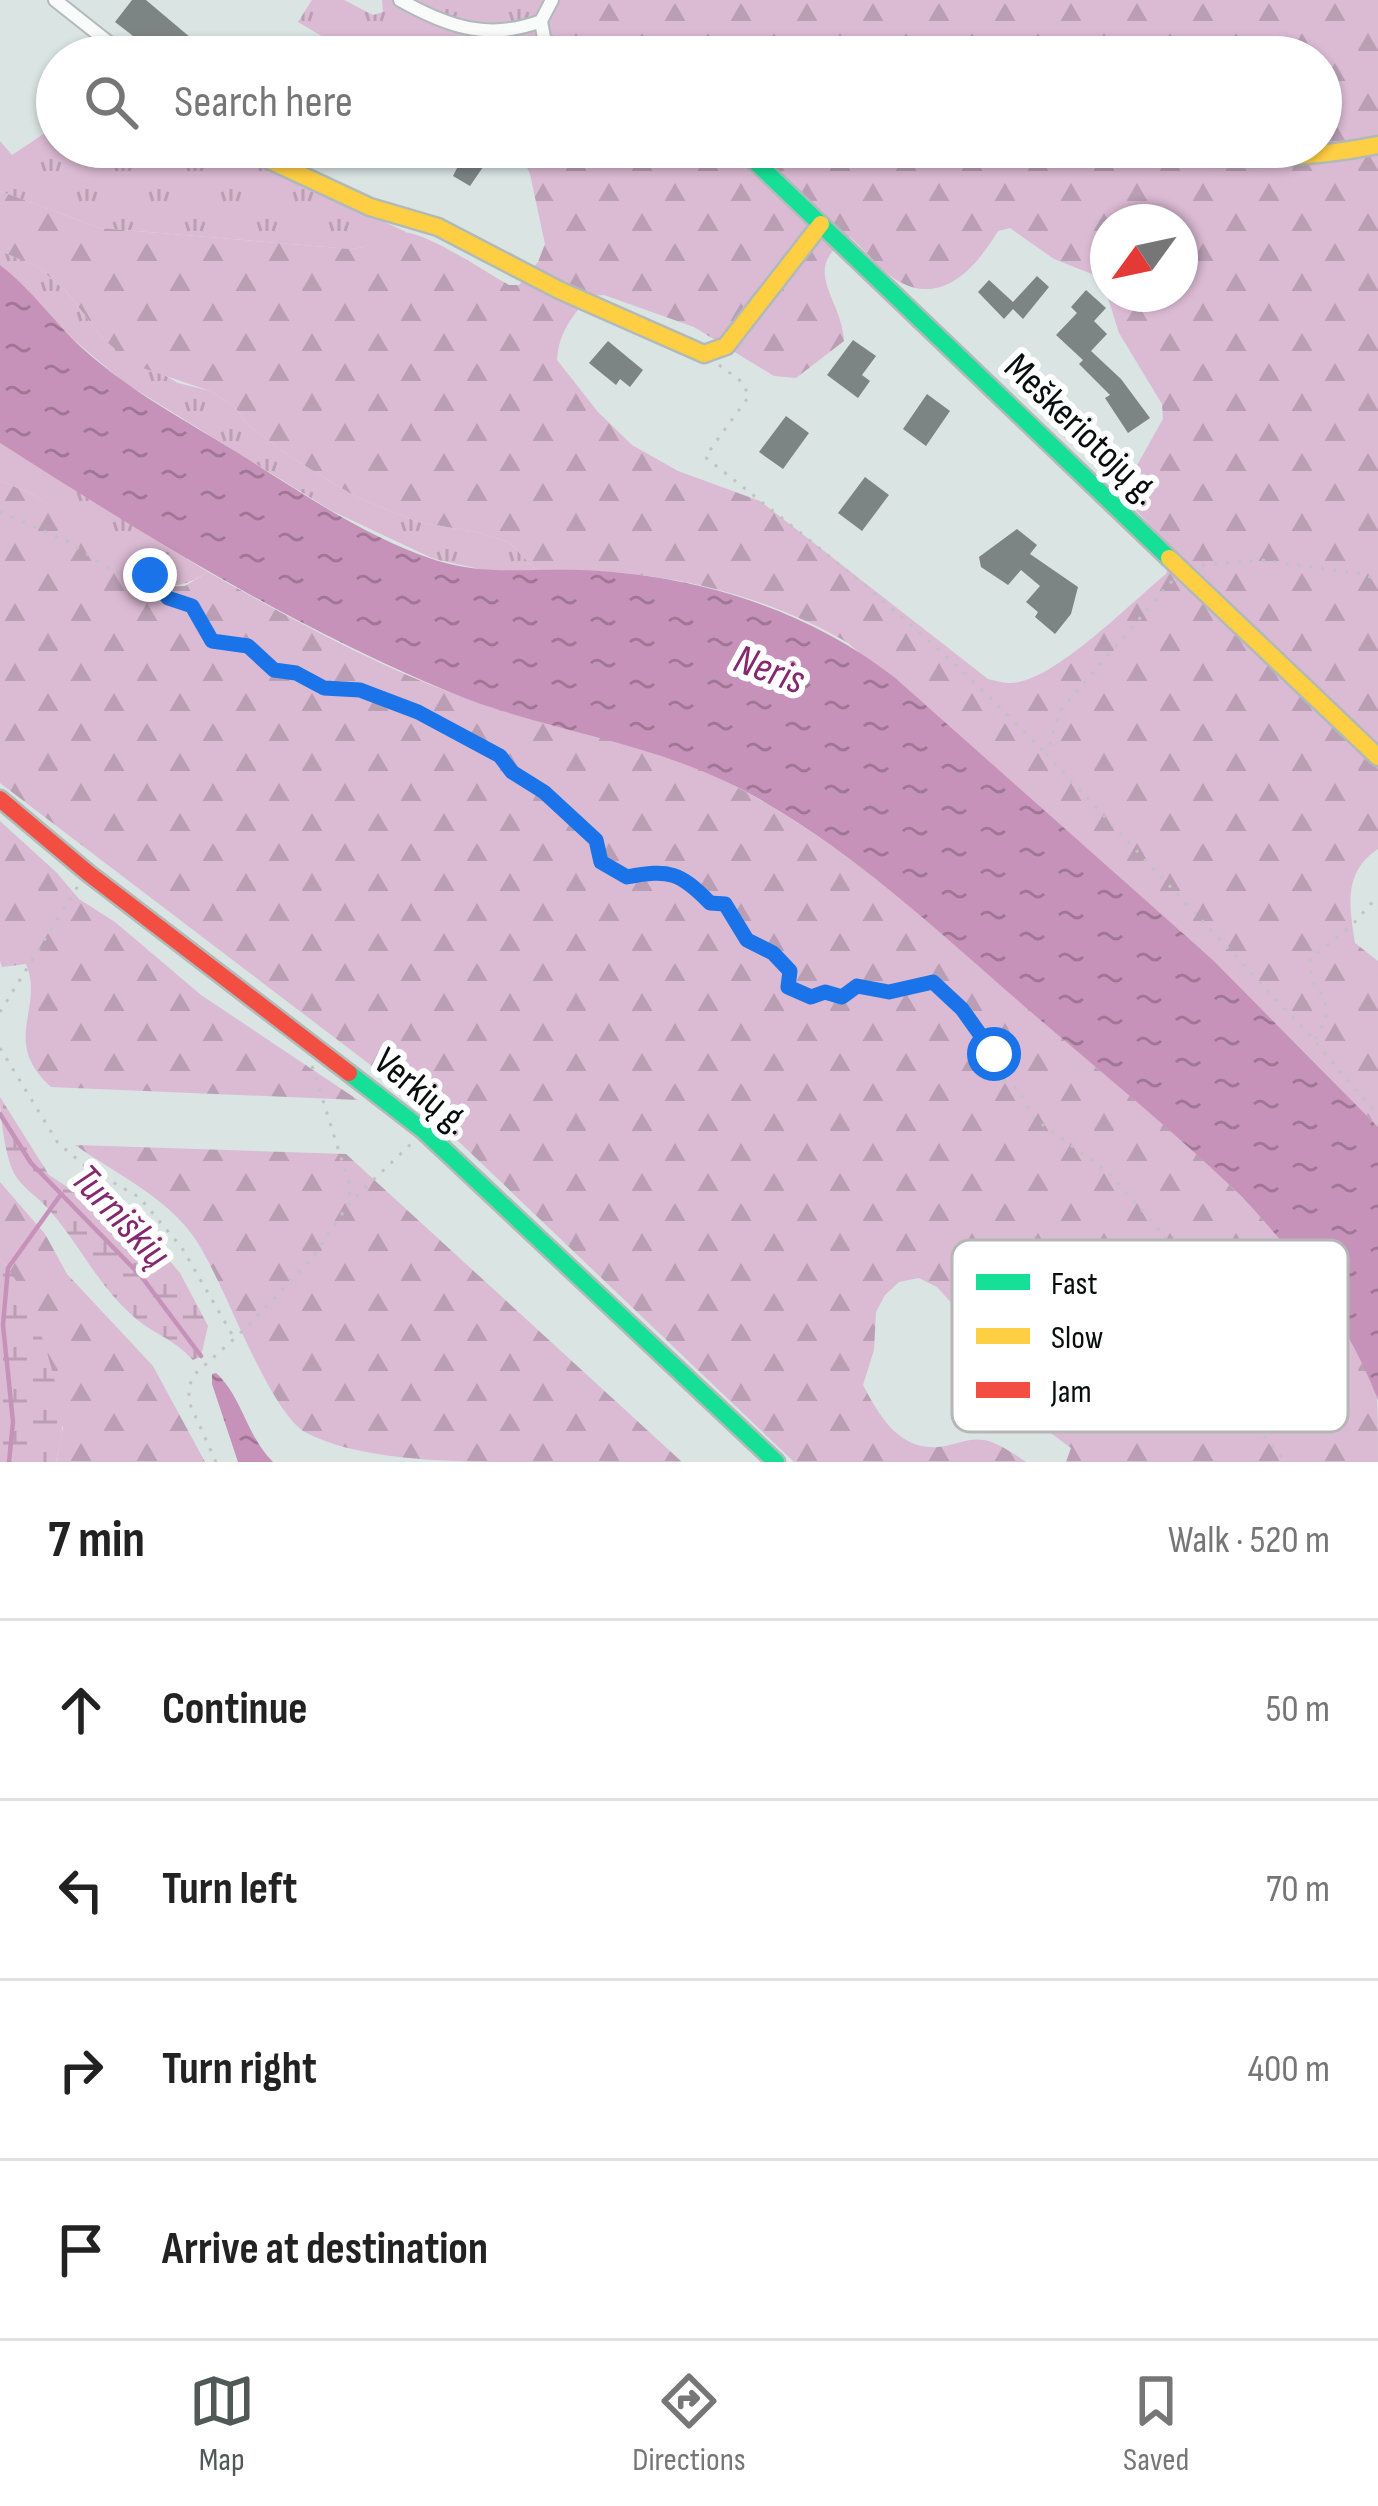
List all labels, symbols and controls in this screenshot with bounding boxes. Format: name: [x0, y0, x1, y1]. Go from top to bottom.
search box: [36, 36, 1342, 168]
icon: search: [78, 69, 144, 135]
text: Search here: [174, 75, 353, 130]
north arrow: [1090, 204, 1198, 312]
street label: Meškeriotojų g.: [994, 344, 1169, 515]
route end: [123, 548, 177, 602]
water label: Neris: [727, 634, 812, 707]
route start: [967, 1027, 1021, 1081]
street label: Verkių g.: [364, 1038, 479, 1146]
water label: Turniškių: [60, 1154, 181, 1279]
legend: [952, 1240, 1348, 1432]
text: Fast: [1051, 1264, 1098, 1304]
text: Slow: [1051, 1318, 1103, 1358]
text: Jam: [1050, 1372, 1092, 1412]
text: 7 min: [48, 1510, 145, 1571]
text: Walk · 520 m: [1168, 1517, 1330, 1564]
icon: ahead: [48, 1677, 114, 1743]
text: Continue: [162, 1682, 308, 1737]
text: 50 m: [1266, 1686, 1330, 1733]
icon: left: [48, 1857, 114, 1923]
text: Turn left: [162, 1862, 297, 1917]
text: 70 m: [1266, 1866, 1330, 1913]
icon: right: [48, 2037, 114, 2103]
text: Turn right: [162, 2042, 317, 2097]
text: 400 m: [1248, 2046, 1330, 2093]
icon: arrive: [48, 2217, 114, 2283]
text: Arrive at destination: [162, 2222, 488, 2277]
tab: Map: [189, 2368, 255, 2480]
tab: Directions: [632, 2368, 746, 2480]
tab: Saved: [1123, 2368, 1189, 2480]

